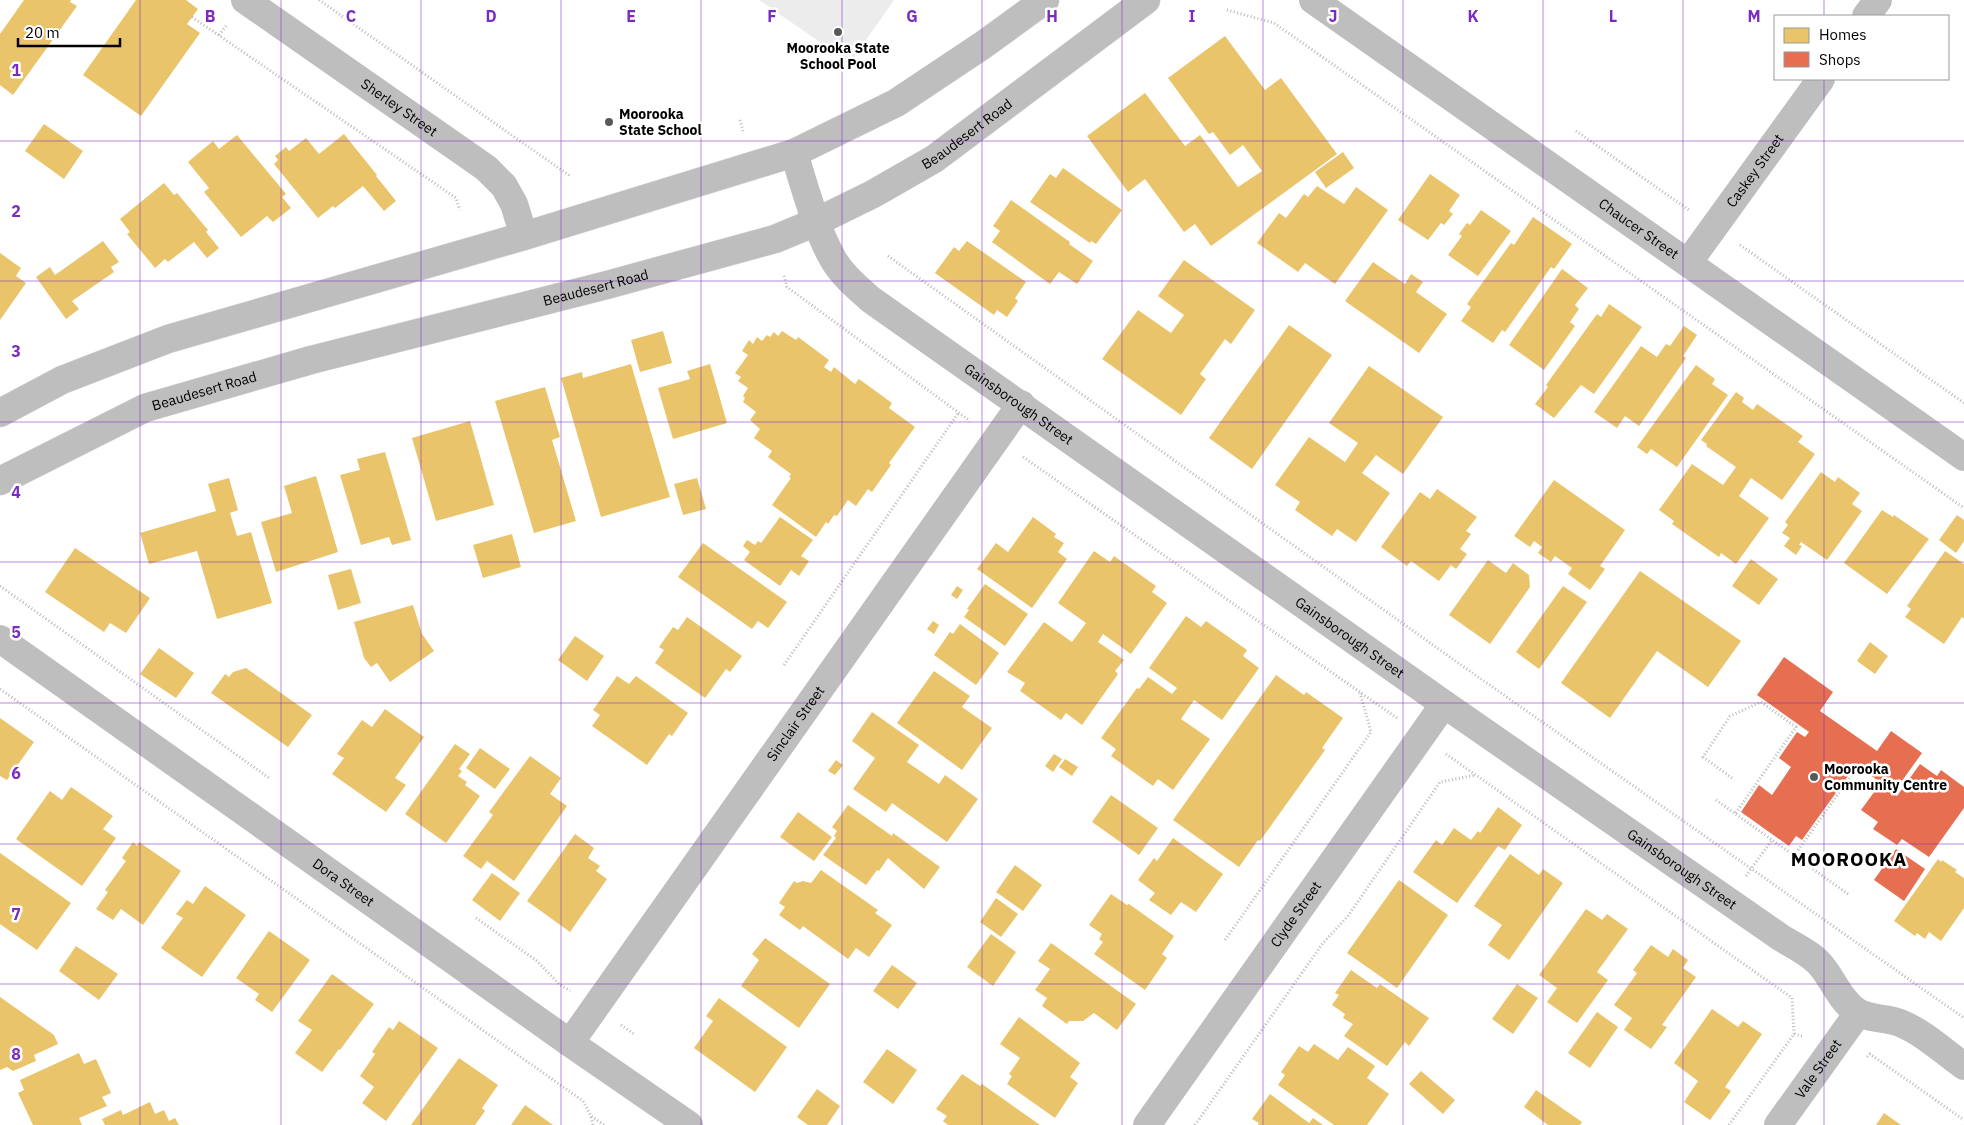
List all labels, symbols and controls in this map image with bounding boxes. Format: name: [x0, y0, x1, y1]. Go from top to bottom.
text: B: [205, 6, 216, 26]
text: C: [346, 6, 356, 26]
text: D: [485, 6, 497, 26]
text: E: [626, 6, 636, 26]
text: F: [767, 6, 777, 26]
text: G: [906, 6, 918, 26]
text: H: [1046, 6, 1058, 26]
text: I: [1189, 6, 1196, 26]
text: J: [1329, 6, 1337, 26]
text: K: [1467, 6, 1479, 26]
text: L: [1609, 6, 1617, 26]
text: M: [1747, 6, 1761, 26]
scale bar: [18, 15, 120, 47]
legend: [1774, 15, 1949, 80]
text: 20 m: [25, 23, 60, 42]
text: Homes: [1819, 25, 1867, 44]
marker: Moorooka State School Pool: [832, 26, 844, 38]
place label: Moorooka State School Pool: [786, 39, 890, 73]
text: Shops: [1819, 50, 1861, 69]
text: 1: [11, 60, 21, 80]
street label: Sherley Street: [358, 75, 441, 140]
street label: Beaudesert Road: [918, 95, 1016, 173]
place label: Moorooka State School: [619, 105, 702, 139]
marker: Moorooka State School: [603, 116, 615, 128]
street label: Caskey Street: [1722, 130, 1787, 211]
street label: Chaucer Street: [1595, 194, 1682, 263]
text: 2: [11, 201, 21, 221]
street label: Beaudesert Road: [541, 265, 650, 310]
text: 3: [11, 341, 21, 361]
street label: Gainsborough Street: [961, 359, 1077, 449]
street label: Beaudesert Road: [150, 367, 259, 415]
text: 4: [11, 482, 21, 502]
street label: Gainsborough Street: [1292, 593, 1408, 682]
text: 5: [11, 622, 21, 642]
street label: Sinclair Street: [763, 682, 828, 765]
place label: Moorooka Community Centre: [1824, 760, 1947, 794]
text: 6: [11, 763, 21, 783]
marker: Moorooka Community Centre: [1808, 771, 1820, 783]
street label: Gainsborough Street: [1624, 825, 1740, 913]
district label: MOOROOKA: [1791, 847, 1907, 871]
street label: Dora Street: [309, 854, 378, 911]
street label: Clyde Street: [1266, 878, 1325, 951]
text: 7: [11, 904, 21, 924]
street label: Vale Street: [1791, 1036, 1845, 1102]
text: 8: [11, 1044, 21, 1064]

